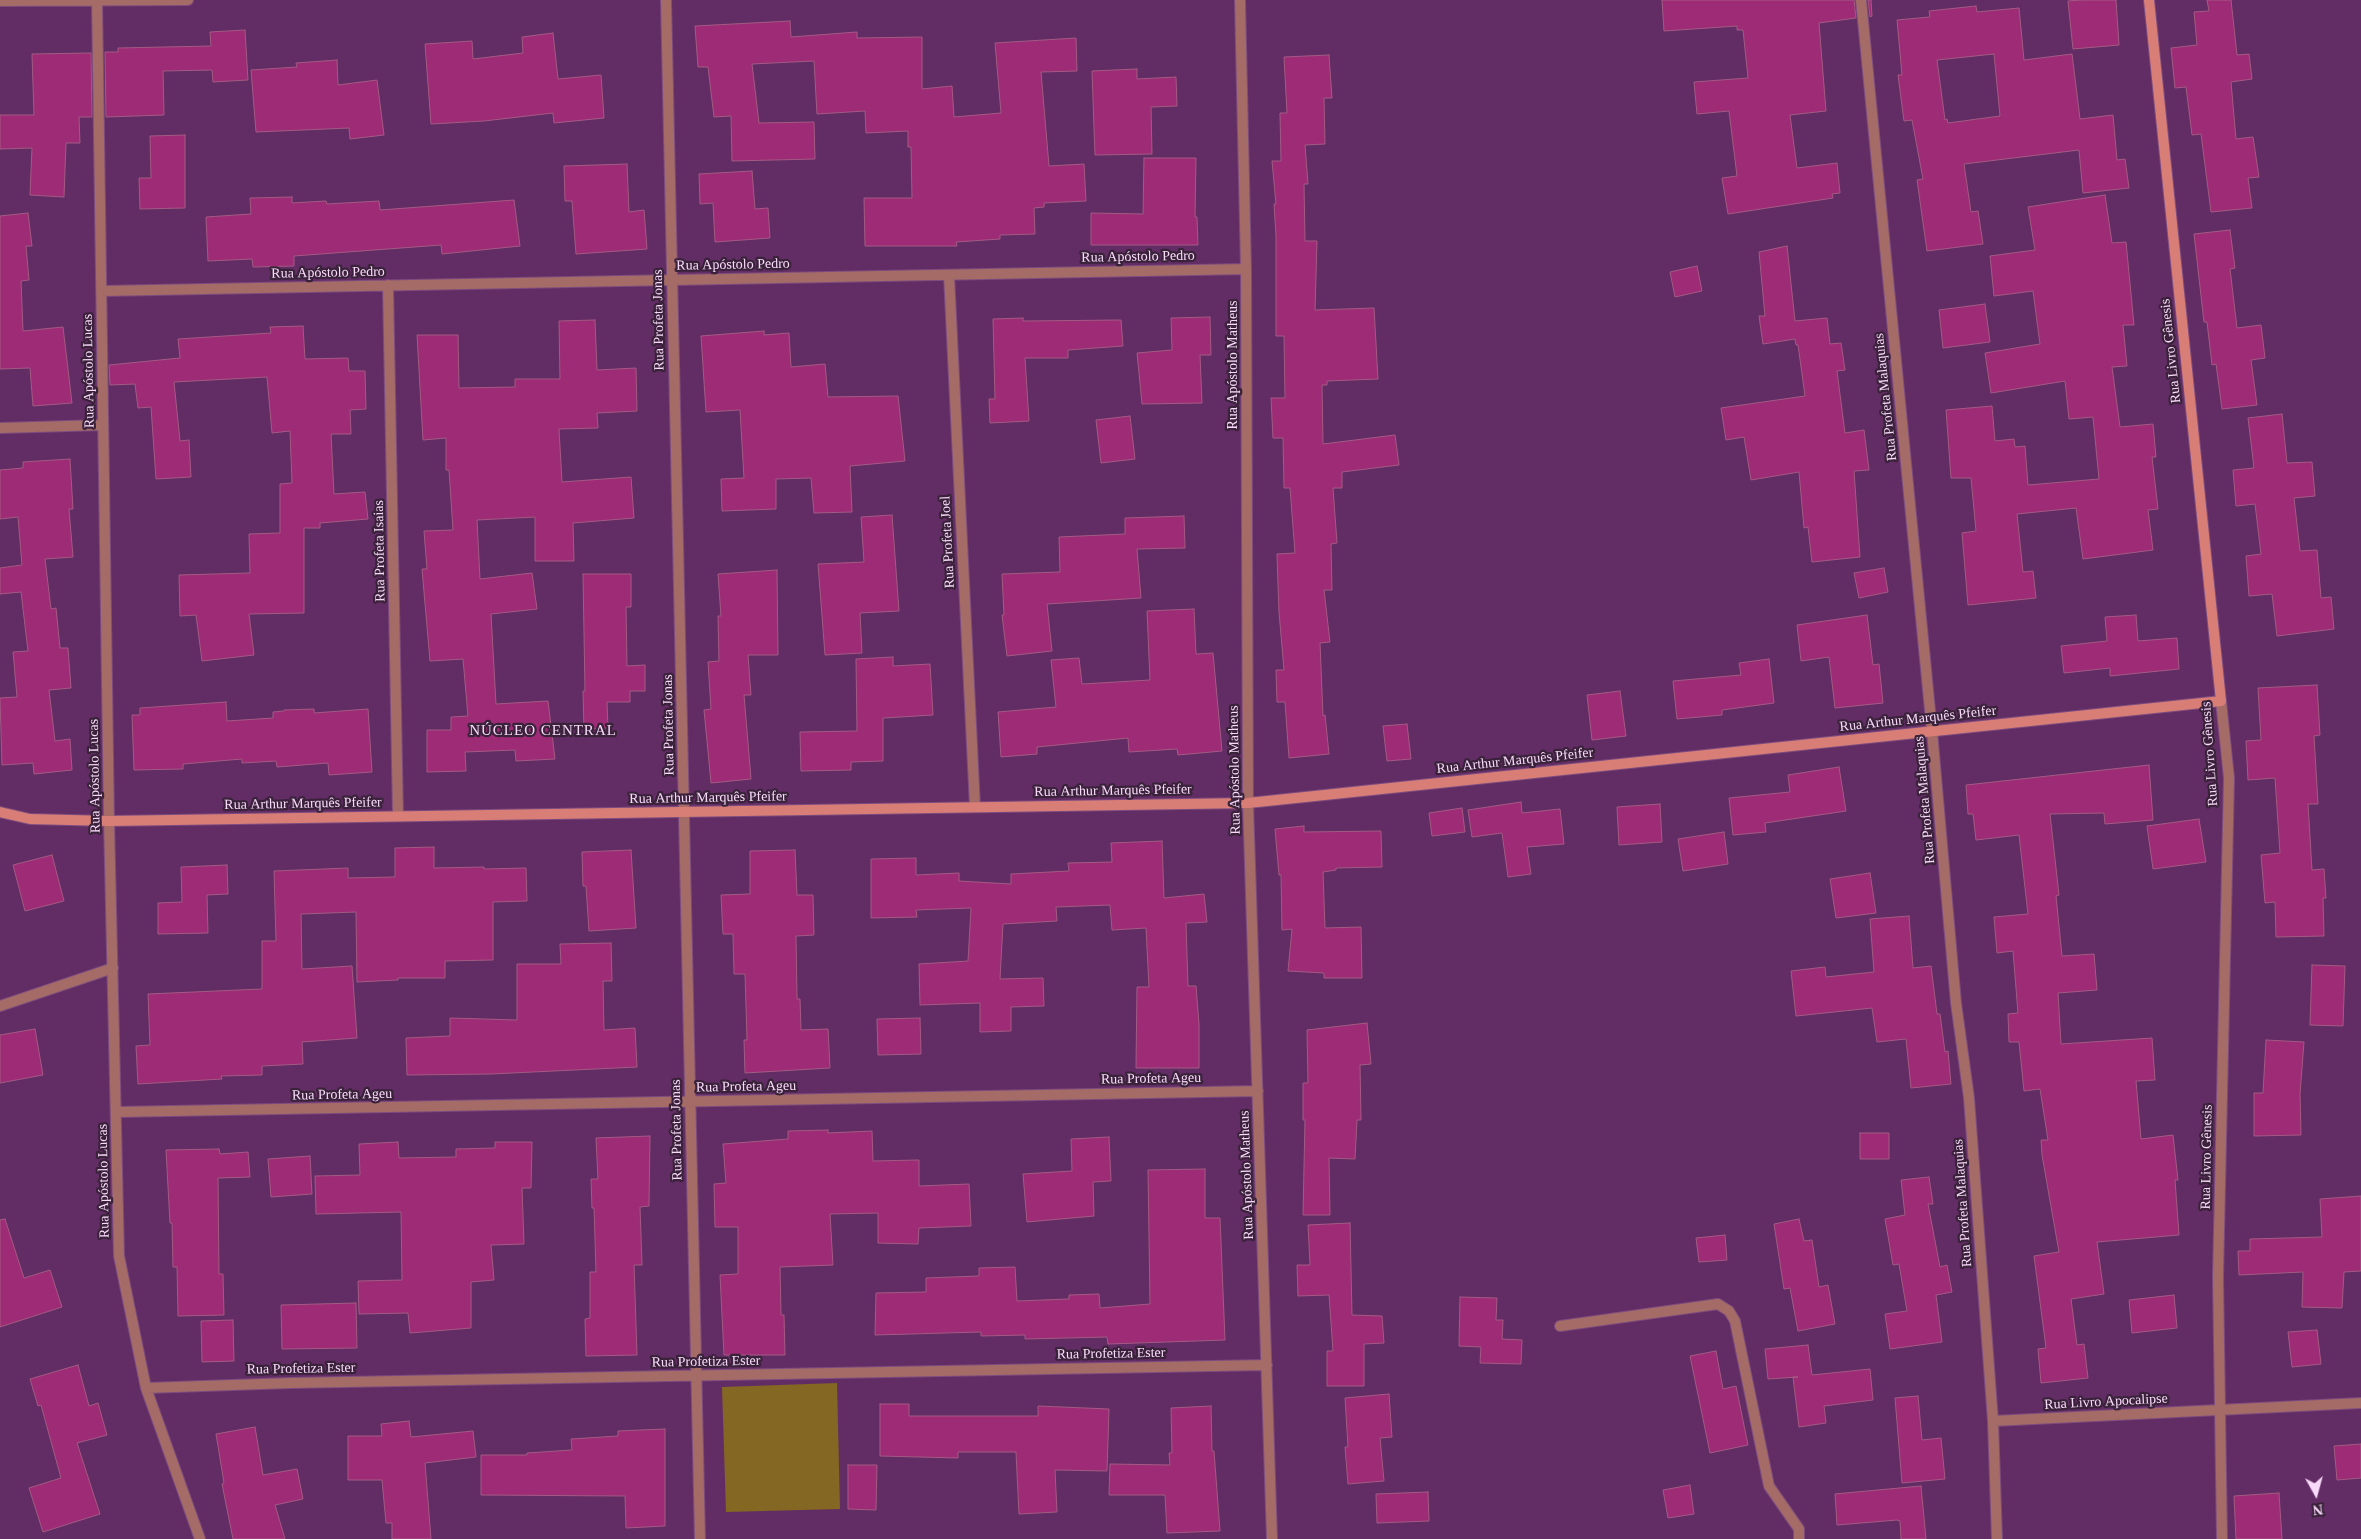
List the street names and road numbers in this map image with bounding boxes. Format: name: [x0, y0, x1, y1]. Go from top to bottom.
street label: Rua Apóstolo Pedro: [1081, 248, 1195, 266]
street label: Rua Apóstolo Pedro: [676, 256, 790, 274]
street label: Rua Apóstolo Pedro: [271, 264, 385, 282]
street label: Rua Profeta Jonas: [650, 269, 668, 371]
street label: Rua Livro Gênesis: [2157, 298, 2185, 404]
street label: Rua Apóstolo Matheus: [1225, 300, 1241, 430]
street label: Rua Apóstolo Lucas: [80, 314, 98, 428]
street label: Rua Profeta Malaquias: [1871, 332, 1901, 462]
street label: Rua Profeta Joel: [937, 495, 959, 589]
street label: Rua Profeta Isaias: [371, 500, 389, 602]
street label: Rua Profeta Jonas: [660, 674, 678, 776]
street label: Rua Livro Gênesis: [2198, 701, 2222, 807]
street label: Rua Arthur Marquês Pfeifer: [1839, 702, 1997, 736]
street label: Rua Apóstolo Matheus: [1225, 705, 1245, 835]
street label: Rua Apóstolo Lucas: [86, 719, 104, 833]
street label: Rua Profeta Malaquias: [1911, 735, 1939, 865]
street label: Rua Arthur Marquês Pfeifer: [1436, 744, 1594, 778]
street label: Rua Arthur Marquês Pfeifer: [1034, 781, 1192, 801]
street label: Rua Arthur Marquês Pfeifer: [629, 788, 787, 808]
street label: Rua Arthur Marquês Pfeifer: [224, 794, 382, 814]
street label: Rua Profeta Ageu: [1101, 1070, 1201, 1088]
street label: Rua Profeta Ageu: [696, 1078, 796, 1096]
street label: Rua Profeta Jonas: [668, 1079, 686, 1181]
street label: Rua Profeta Ageu: [292, 1086, 392, 1104]
street label: Rua Livro Gênesis: [2198, 1104, 2216, 1210]
street label: Rua Apóstolo Matheus: [1236, 1110, 1258, 1240]
street label: Rua Apóstolo Lucas: [95, 1124, 113, 1238]
street label: Rua Profeta Malaquias: [1950, 1138, 1976, 1268]
street label: Rua Profetiza Ester: [1056, 1345, 1166, 1363]
street label: Rua Profetiza Ester: [651, 1353, 761, 1371]
street label: Rua Profetiza Ester: [246, 1360, 356, 1378]
street label: Rua Livro Apocalipse: [2044, 1390, 2168, 1414]

